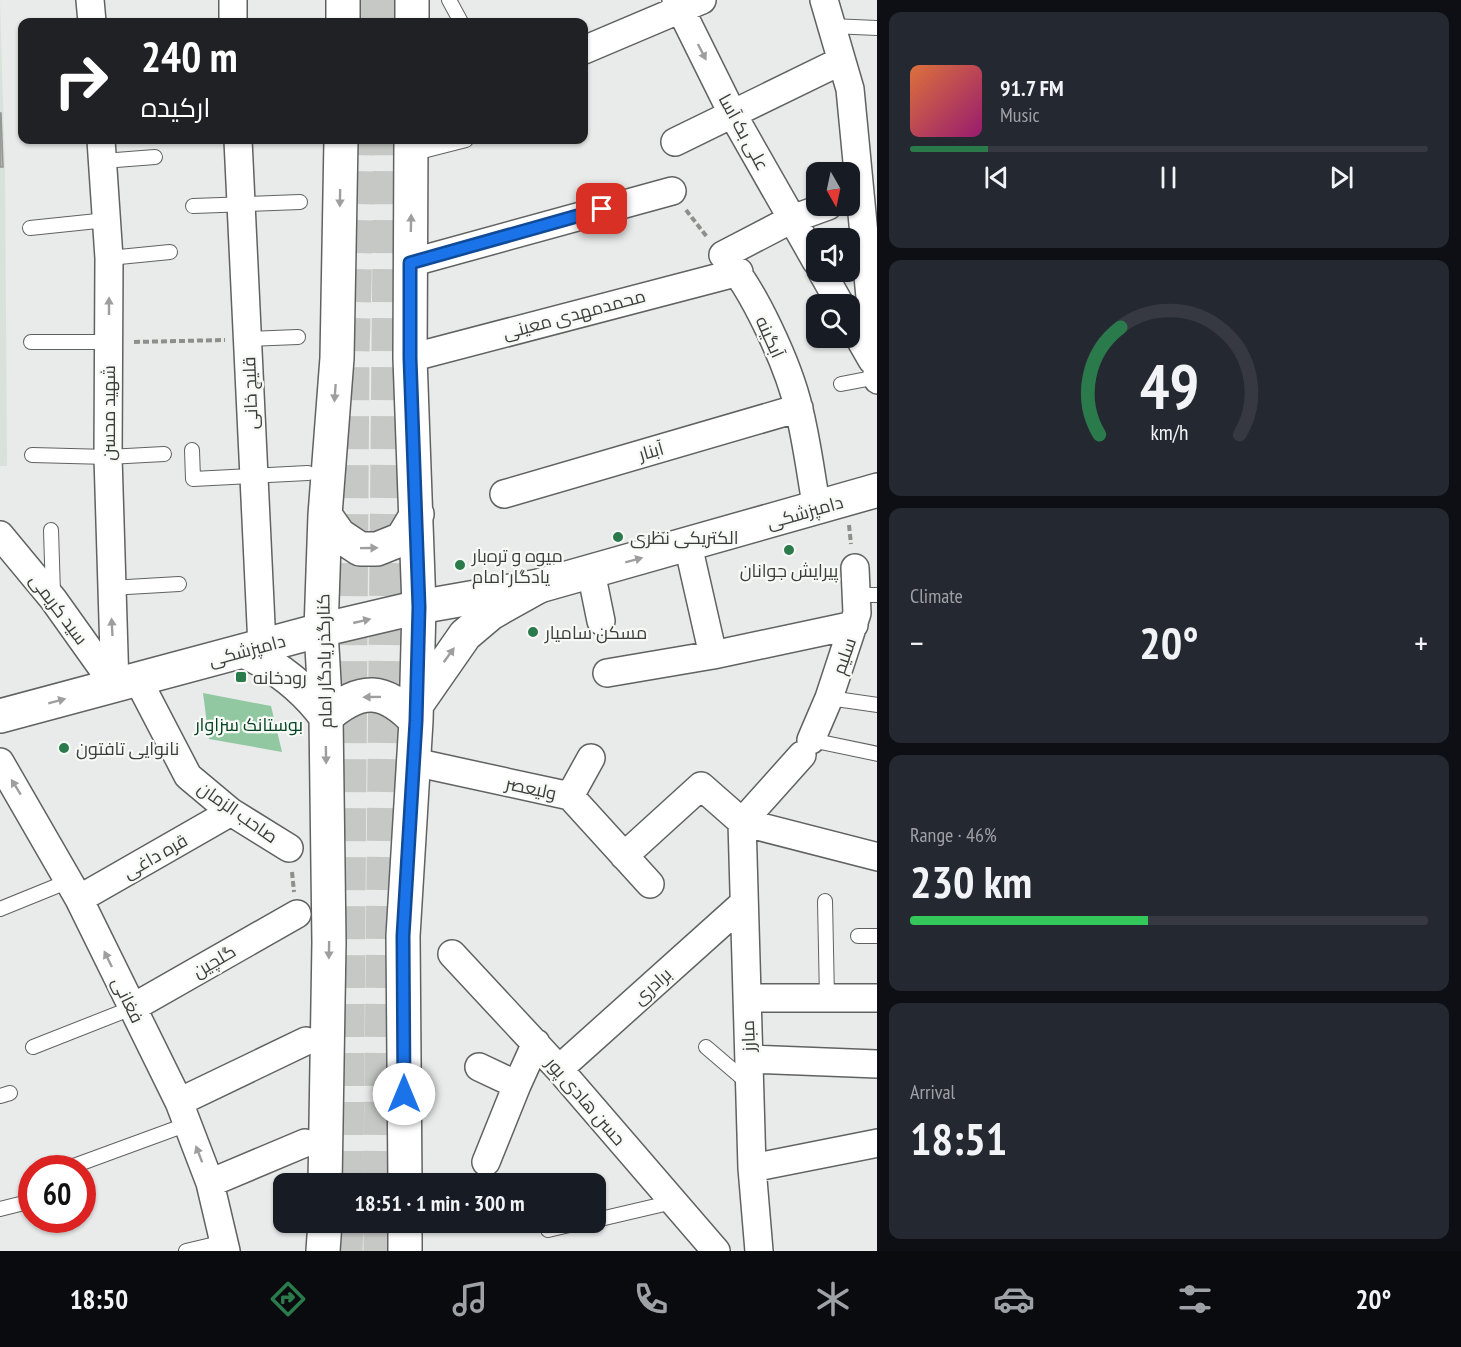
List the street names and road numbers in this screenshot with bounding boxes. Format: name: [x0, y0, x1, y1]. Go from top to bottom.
street label: علی بک آسا: [714, 90, 774, 174]
street label: محمدمهدی معینی: [500, 284, 648, 344]
street label: آبگینه: [751, 313, 789, 362]
street label: قلیچ خانی: [237, 356, 264, 430]
street label: شهید محسن: [97, 365, 120, 461]
street label: آبنار: [635, 436, 666, 466]
street label: دامپزشکی: [764, 490, 846, 535]
street label: سید کریمی: [25, 569, 93, 649]
street label: کنارگذر یادگار امام: [311, 593, 338, 729]
street label: دامپزشکی: [206, 629, 288, 672]
street label: سلیم: [827, 634, 862, 678]
street label: ولیعصر: [502, 771, 559, 805]
street label: صاحب الزمان: [193, 776, 283, 848]
street label: قره داغی: [119, 828, 191, 884]
street label: گلچین: [188, 939, 240, 983]
street label: برادری: [628, 963, 676, 1009]
street label: فغانی: [107, 973, 149, 1027]
street label: مبارز: [736, 1020, 760, 1053]
street label: حسن هادی پور: [540, 1051, 631, 1151]

